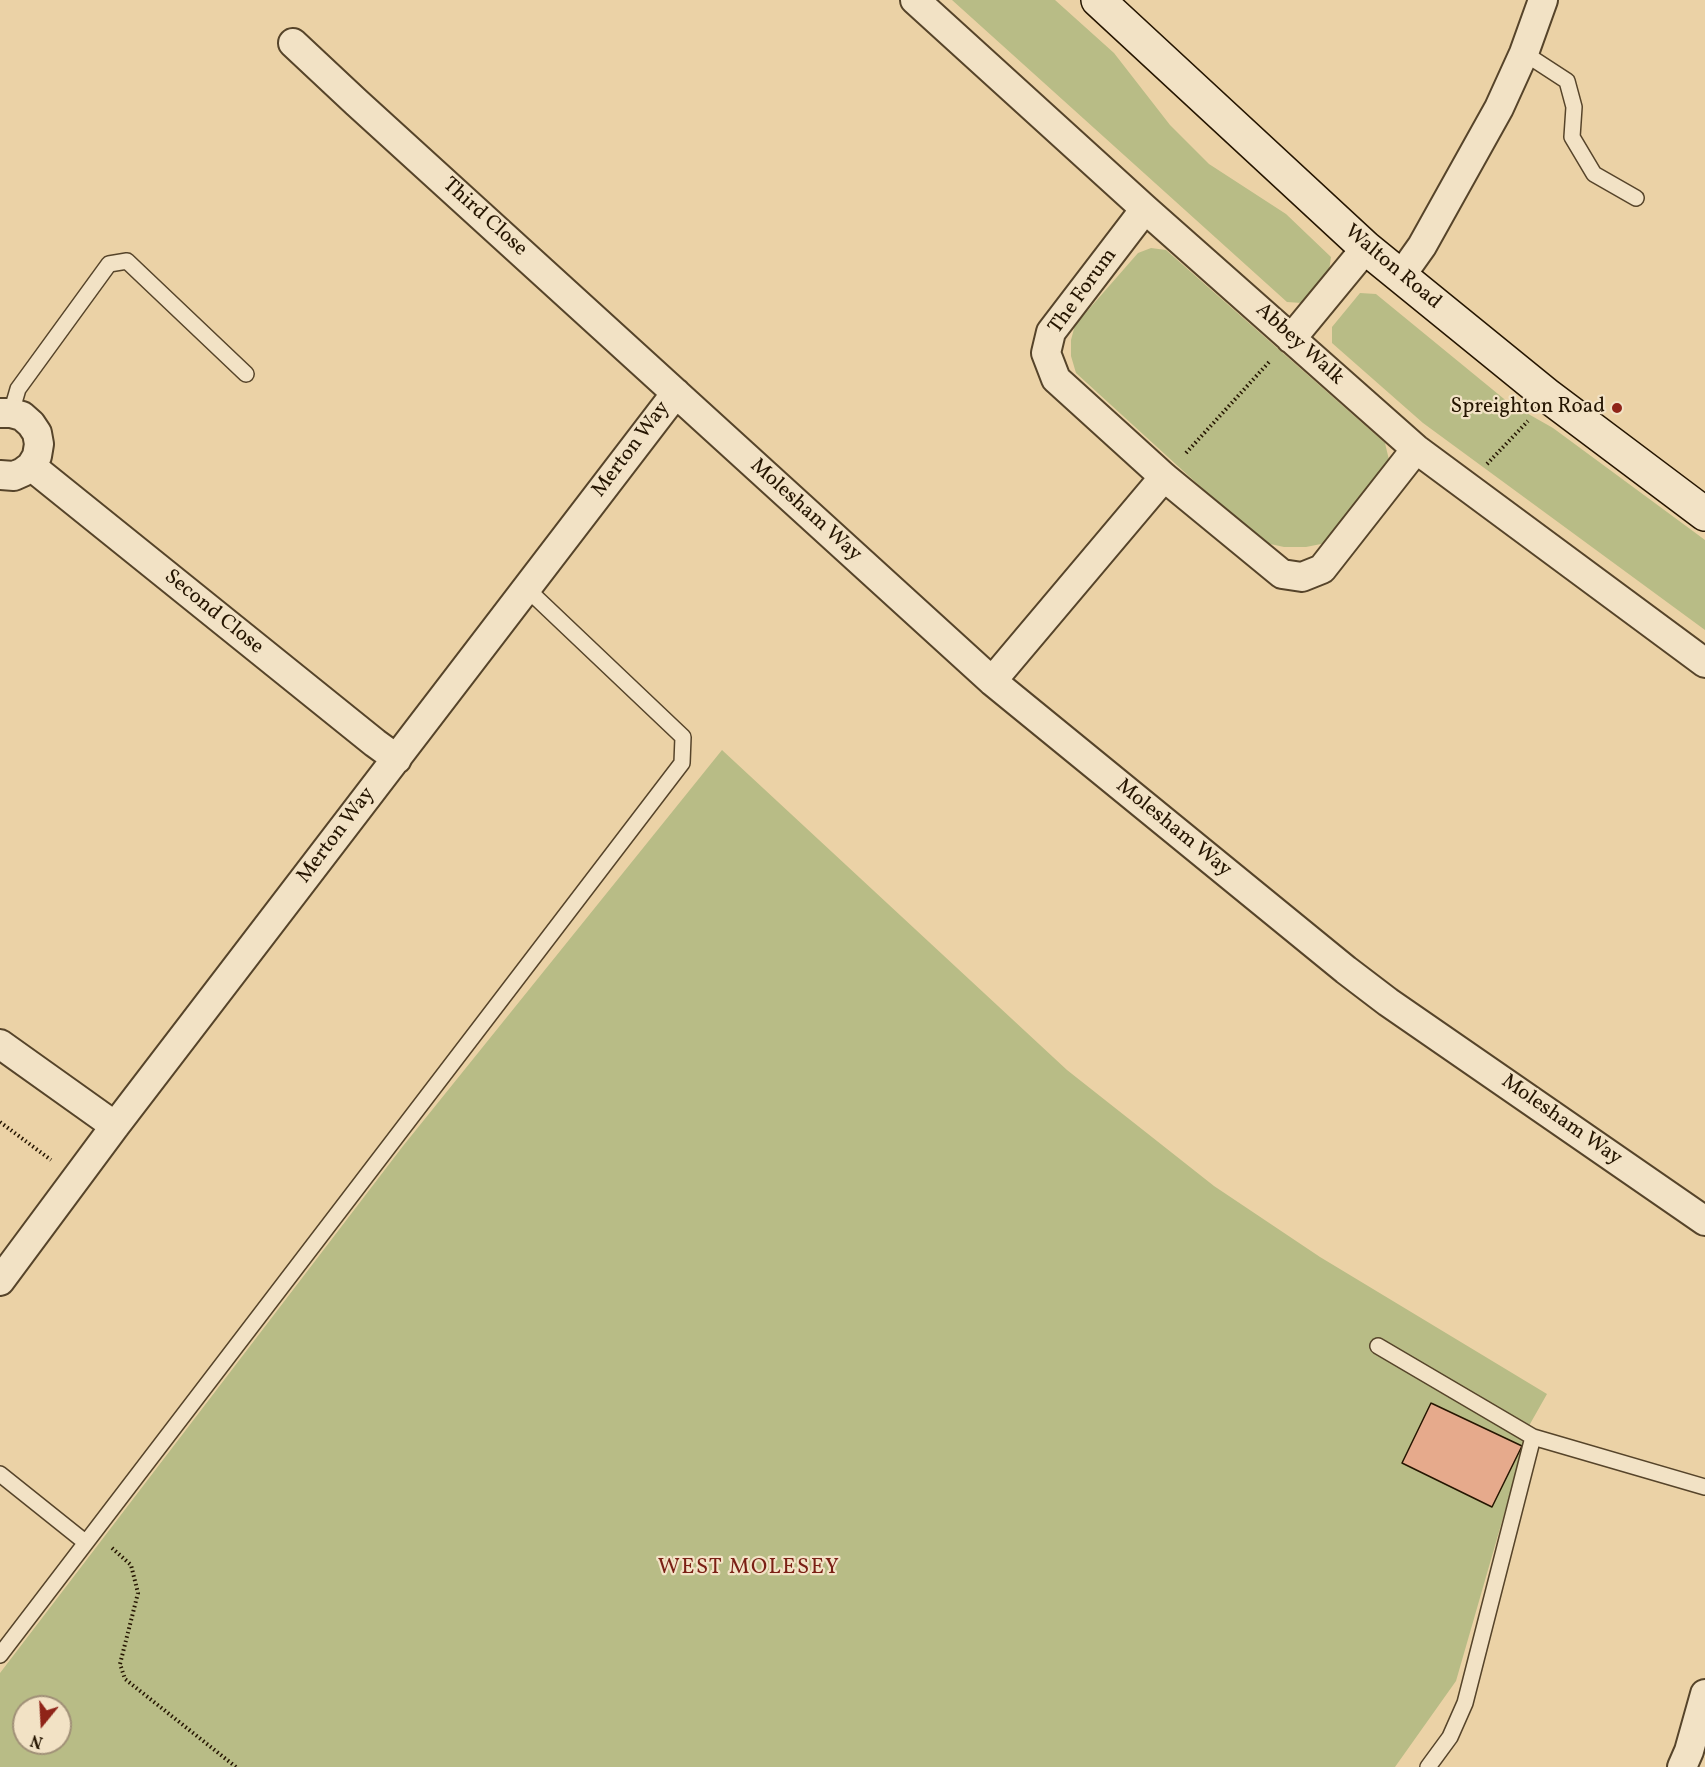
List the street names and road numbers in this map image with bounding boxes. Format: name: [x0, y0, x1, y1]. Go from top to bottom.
street label: Third Close: [436, 173, 532, 263]
street label: Walton Road: [1338, 220, 1446, 316]
street label: The Forum: [1045, 244, 1123, 340]
street label: Abbey Walk: [1249, 299, 1349, 391]
street label: Merton Way: [588, 397, 676, 503]
street label: Molesham Way: [744, 454, 866, 568]
street label: Second Close: [158, 565, 268, 661]
street label: Molesham Way: [1110, 775, 1236, 883]
street label: Merton Way: [293, 783, 381, 889]
street label: Molesham Way: [1496, 1070, 1626, 1172]

